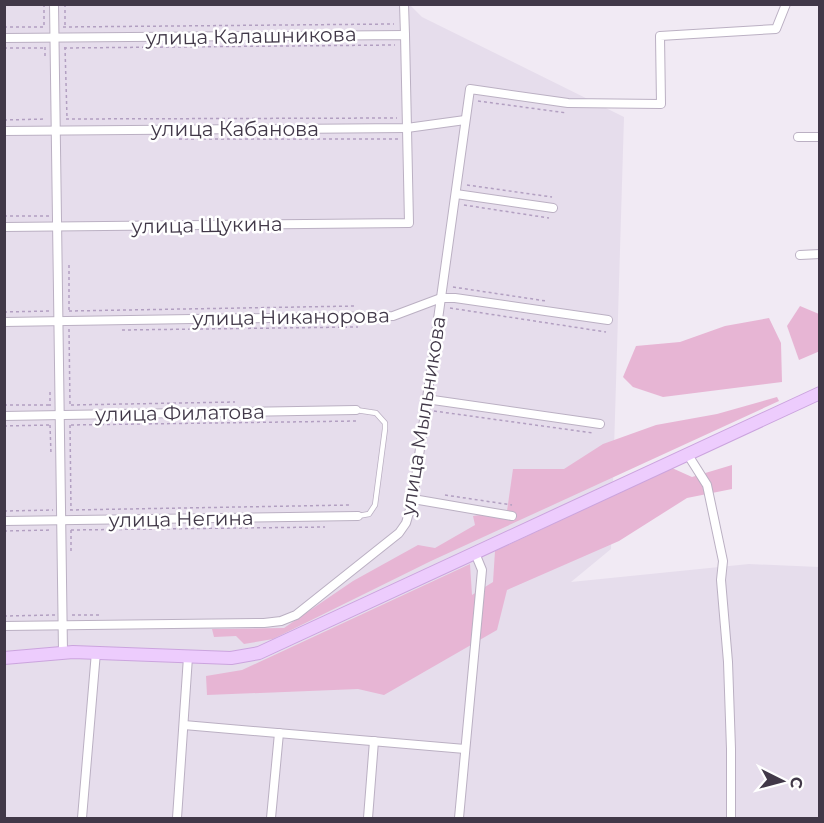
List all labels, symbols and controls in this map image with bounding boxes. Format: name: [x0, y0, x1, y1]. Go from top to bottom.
street label: улица Калашникова: [144, 22, 357, 50]
street label: улица Кабанова: [150, 117, 319, 141]
street label: улица Щукина: [130, 212, 283, 238]
street label: улица Никанорова: [191, 303, 390, 331]
street label: улица Мыльникова: [395, 315, 451, 518]
street label: улица Филатова: [94, 400, 265, 426]
street label: улица Негина: [107, 506, 254, 532]
north arrow: [752, 751, 812, 811]
text: С: [786, 776, 806, 790]

